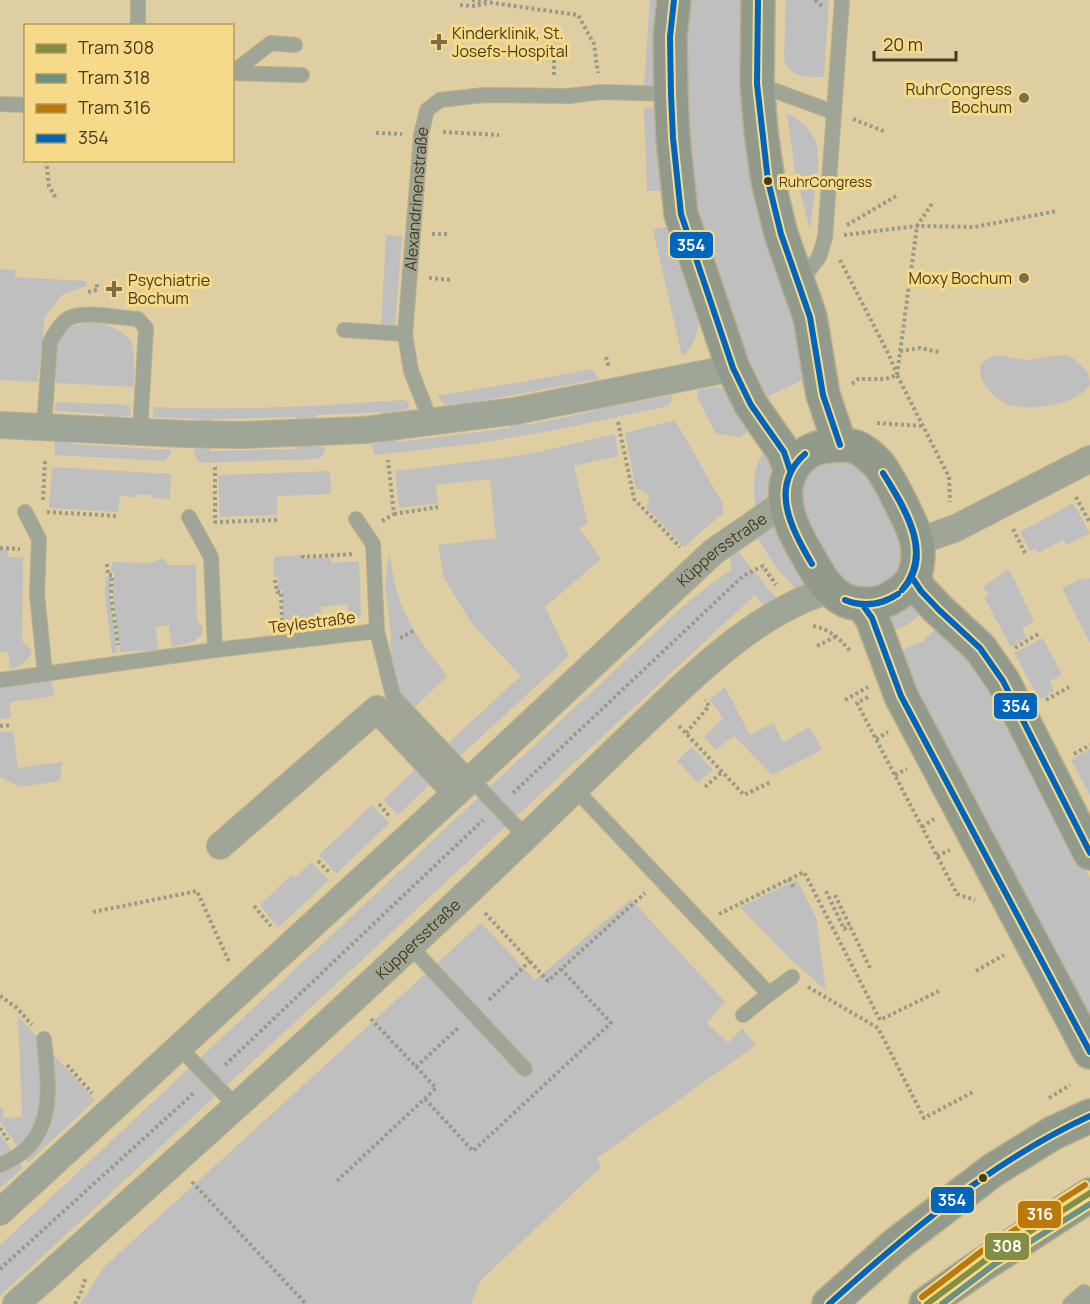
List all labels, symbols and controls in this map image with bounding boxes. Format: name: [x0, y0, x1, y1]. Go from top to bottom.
place label: Kinderklinik, St. Josefs-Hospital: [452, 22, 568, 62]
legend: [24, 24, 234, 162]
scale bar: [874, 24, 956, 62]
text: 20 m: [883, 32, 923, 56]
marker: Kinderklinik, St. Josefs-Hospital: [430, 33, 448, 51]
text: Tram 308: [78, 35, 154, 59]
text: Tram 318: [78, 65, 150, 89]
place label: RuhrCongress Bochum: [905, 78, 1012, 118]
marker: RuhrCongress Bochum: [1017, 91, 1031, 105]
text: Tram 316: [78, 95, 151, 119]
street label: Alexandrinenstraße: [399, 124, 434, 272]
text: 354: [78, 125, 109, 149]
place label: RuhrCongress: [779, 172, 872, 191]
marker: RuhrCongress: [762, 175, 774, 187]
line badge: 354: [669, 231, 714, 259]
text: 354: [677, 234, 705, 256]
place label: Moxy Bochum: [908, 267, 1012, 289]
place label: Psychiatrie Bochum: [128, 269, 210, 309]
marker: Moxy Bochum: [1017, 271, 1031, 285]
marker: Psychiatrie Bochum: [105, 280, 123, 298]
street label: Küppersstraße: [672, 507, 771, 591]
street label: Teylestraße: [267, 606, 357, 638]
line badge: 354: [993, 692, 1038, 720]
text: 354: [1002, 695, 1030, 717]
street label: Küppersstraße: [371, 894, 465, 984]
unlabelled marker: [977, 1172, 989, 1184]
line badge: 354: [930, 1186, 975, 1214]
text: 354: [938, 1189, 966, 1211]
line badge: 316: [1017, 1200, 1062, 1229]
text: 316: [1027, 1203, 1053, 1225]
line badge: 308: [984, 1232, 1030, 1261]
text: 308: [992, 1235, 1022, 1257]

